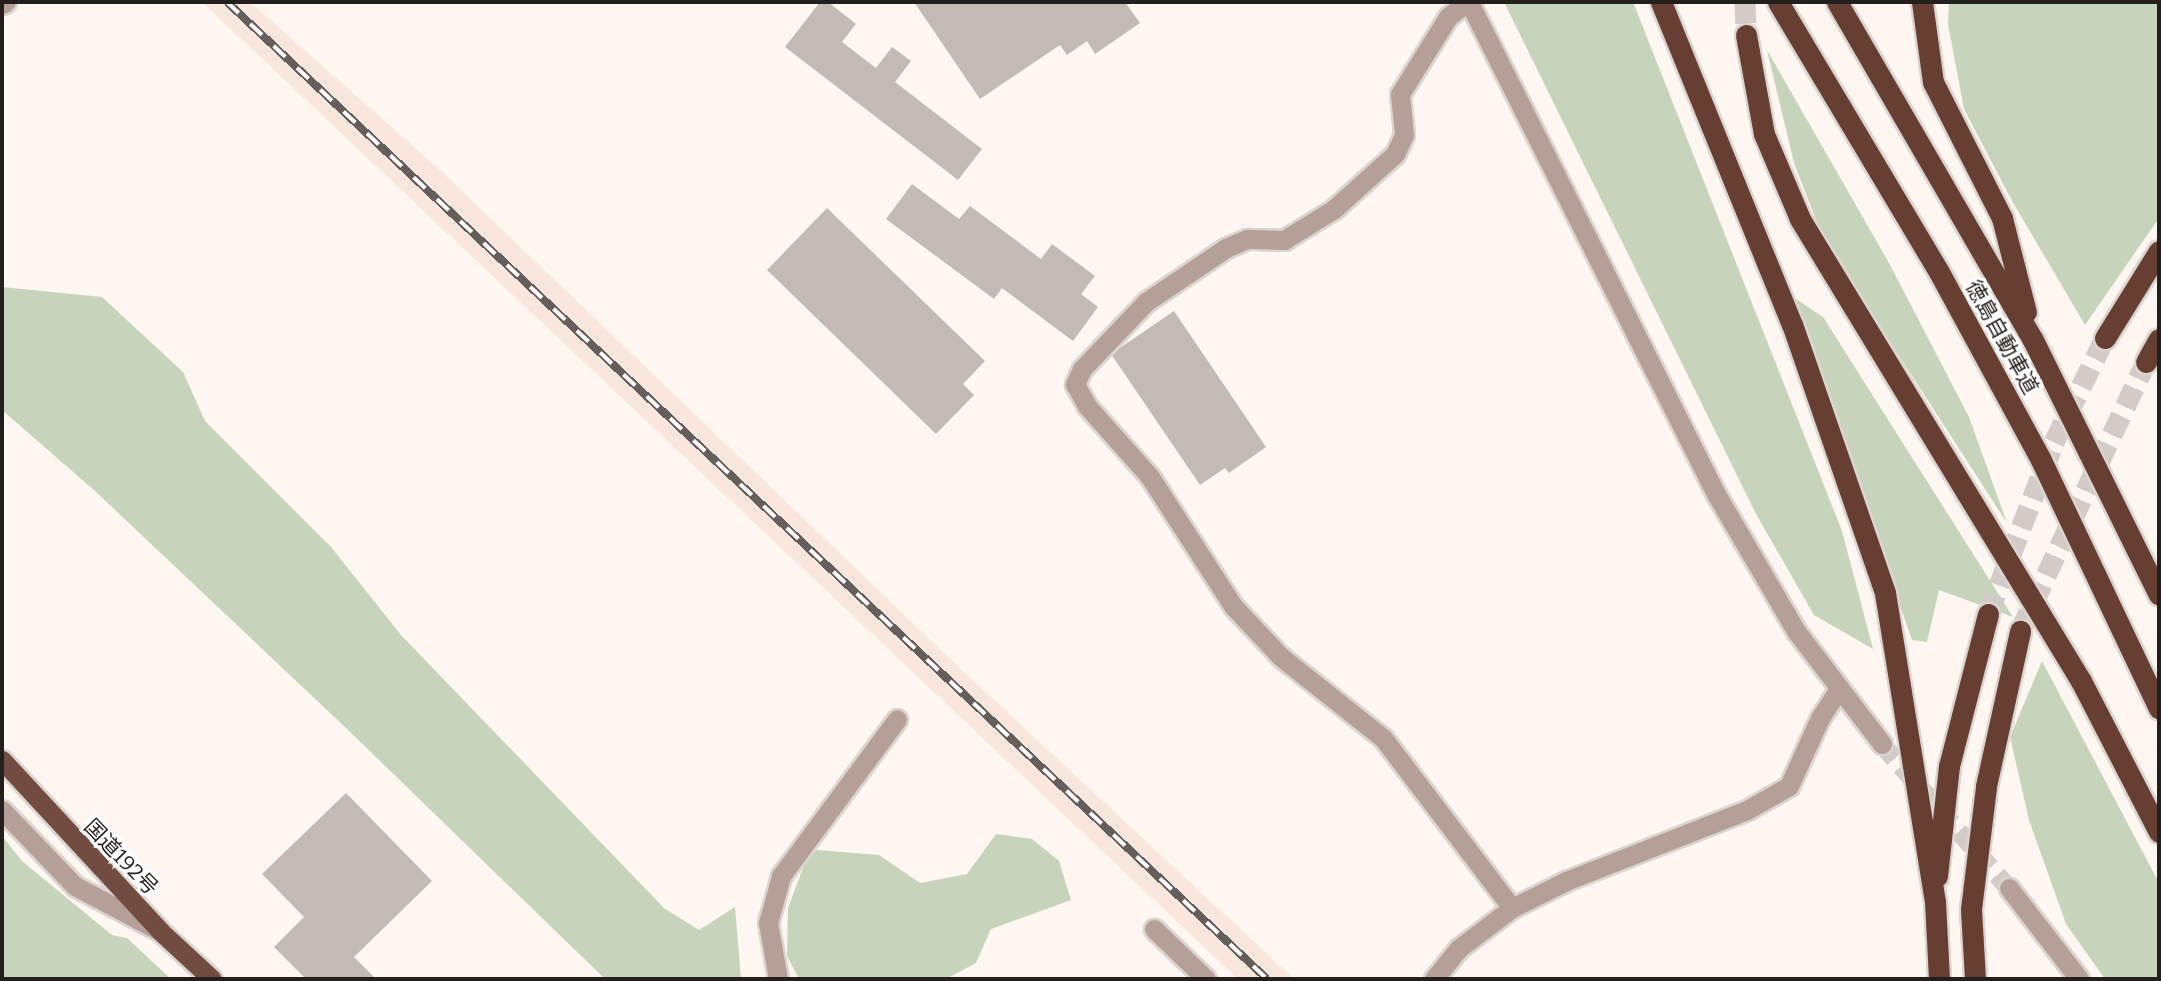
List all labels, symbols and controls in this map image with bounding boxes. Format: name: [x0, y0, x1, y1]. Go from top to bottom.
street label: 徳島自動車道: [1960, 276, 2044, 398]
street label: 国道192号: [79, 814, 163, 900]

